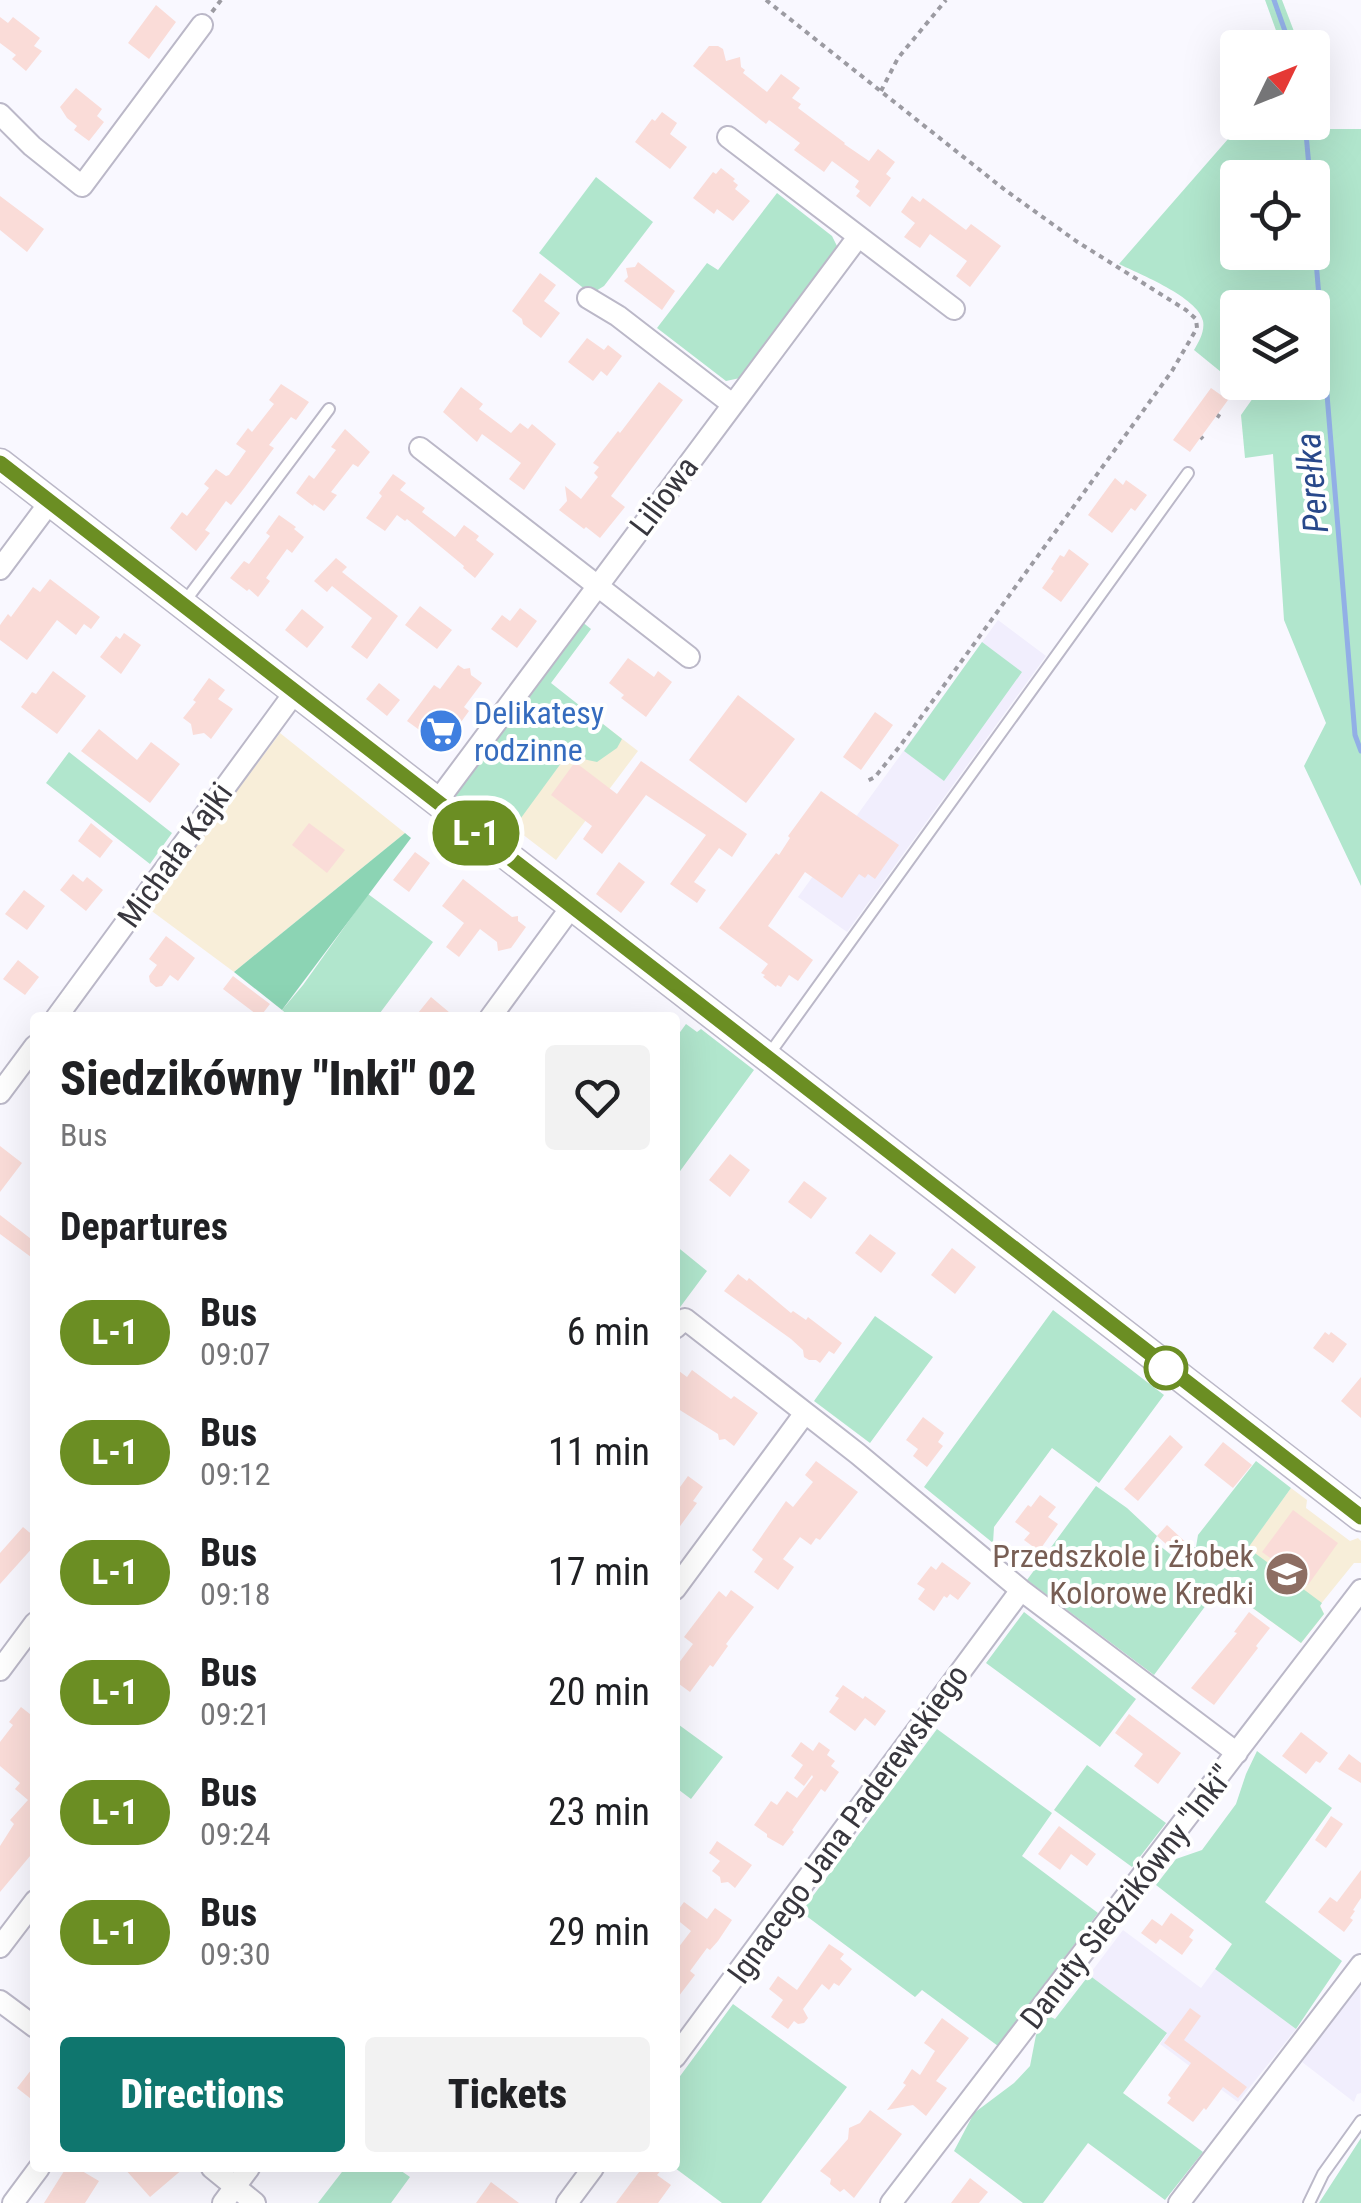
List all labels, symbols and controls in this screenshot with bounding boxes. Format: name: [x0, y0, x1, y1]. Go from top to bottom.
north arrow: [1220, 30, 1330, 140]
map controls: [1220, 30, 1330, 400]
button: locate: [1220, 160, 1330, 270]
button: layers: [1220, 290, 1330, 400]
water label: Perełka: [1288, 431, 1337, 535]
street label: Liliowa: [622, 449, 706, 543]
place label: Delikatesy rodzinne: [474, 694, 604, 769]
supermarket icon: Delikatesy rodzinne: [418, 708, 464, 754]
street label: Michała Kajki: [110, 775, 240, 935]
line badge: L-1: [418, 800, 534, 866]
text: L-1: [452, 813, 500, 854]
button: heart: [545, 1045, 650, 1150]
text: Siedzikówny "Inki" 02: [60, 1050, 476, 1107]
text: Bus: [60, 1116, 108, 1154]
text: Departures: [60, 1205, 228, 1249]
text: Bus: [200, 1291, 257, 1335]
text: 6 min: [567, 1310, 650, 1354]
text: L-1: [91, 1312, 139, 1353]
text: 09:07: [200, 1335, 271, 1373]
unlabelled marker: [1145, 1347, 1187, 1389]
text: Bus: [200, 1411, 257, 1455]
text: 11 min: [548, 1430, 650, 1474]
text: L-1: [91, 1432, 139, 1473]
text: 09:12: [200, 1455, 271, 1493]
text: Bus: [200, 1531, 257, 1575]
place label: Przedszkole i Żłobek Kolorowe Kredki: [992, 1537, 1255, 1612]
text: 17 min: [548, 1550, 650, 1594]
school or university icon: Przedszkole i Żłobek Kolorowe Kredki: [1264, 1551, 1310, 1597]
text: L-1: [91, 1552, 139, 1593]
text: 09:18: [200, 1575, 271, 1613]
text: Bus: [200, 1651, 257, 1695]
street label: Ignacego Jana Paderewskiego: [720, 1657, 976, 1991]
text: 20 min: [548, 1670, 650, 1714]
text: L-1: [91, 1672, 139, 1713]
text: 09:21: [200, 1695, 271, 1733]
street label: Danuty Siedzikówny "Inki": [1012, 1758, 1242, 2036]
text: Bus: [200, 1771, 257, 1815]
text: 23 min: [548, 1790, 650, 1834]
text: L-1: [91, 1792, 139, 1833]
text: 09:24: [200, 1815, 271, 1853]
text: Bus: [200, 1891, 257, 1935]
text: 29 min: [548, 1910, 650, 1954]
text: L-1: [91, 1912, 139, 1953]
text: 09:30: [200, 1935, 271, 1973]
button: Directions: [60, 2037, 345, 2152]
button: Tickets: [365, 2037, 650, 2152]

